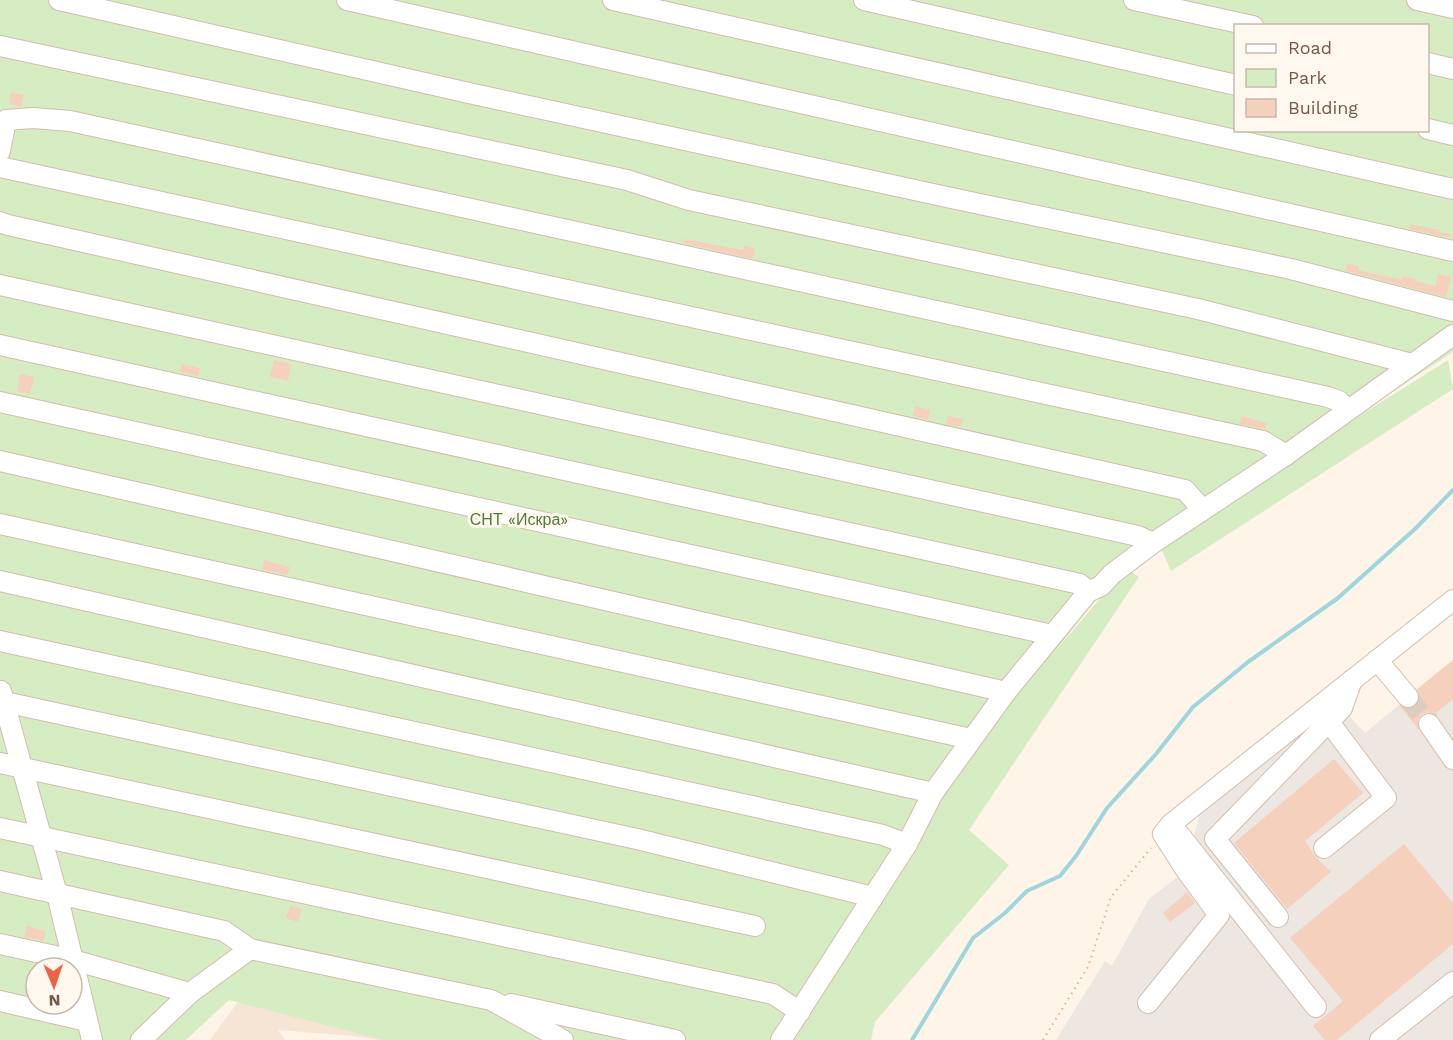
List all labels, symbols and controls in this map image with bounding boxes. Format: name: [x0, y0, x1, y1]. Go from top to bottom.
legend: [1234, 24, 1429, 132]
text: Road: [1288, 37, 1332, 58]
text: Park: [1288, 67, 1327, 88]
text: Building: [1288, 97, 1358, 118]
park label: СНТ «Искра»: [470, 510, 568, 529]
north arrow: [24, 956, 84, 1016]
text: N: [48, 991, 61, 1010]

